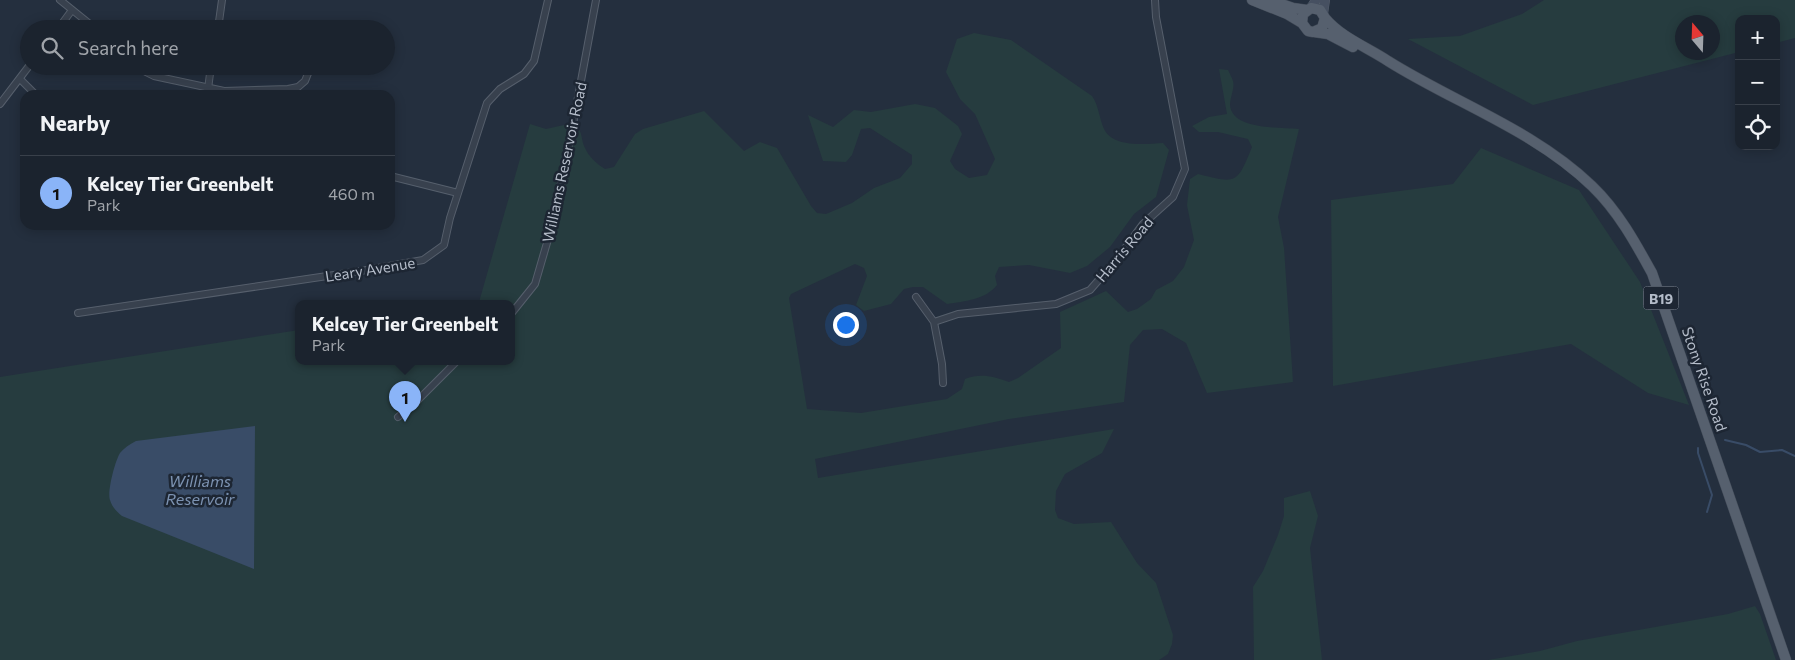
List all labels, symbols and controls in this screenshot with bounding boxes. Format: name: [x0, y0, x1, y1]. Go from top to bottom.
north arrow: [1675, 15, 1720, 60]
map controls: [1735, 15, 1780, 150]
button: +: [1735, 15, 1780, 60]
search box: [20, 20, 395, 75]
icon: search: [38, 34, 66, 62]
text: Search here: [78, 36, 178, 59]
button: −: [1735, 60, 1780, 105]
street label: Williams Reservoir Road: [538, 80, 590, 244]
button: locate: [1735, 105, 1780, 150]
text: Nearby: [40, 110, 110, 135]
text: Kelcey Tier Greenbelt: [87, 172, 274, 195]
text: 1: [52, 184, 60, 203]
text: 460 m: [328, 184, 375, 203]
text: Park: [87, 195, 120, 214]
street label: Harris Road: [1092, 213, 1156, 285]
street label: Leary Avenue: [324, 253, 416, 285]
road number: B19: [1644, 286, 1678, 310]
popup: [295, 300, 515, 365]
text: Kelcey Tier Greenbelt: [312, 312, 498, 335]
your location: [833, 312, 859, 338]
street label: Stony Rise Road: [1679, 324, 1731, 434]
text: Park: [312, 335, 345, 354]
pin: 1: [389, 381, 421, 422]
water label: Williams Reservoir: [166, 471, 235, 508]

